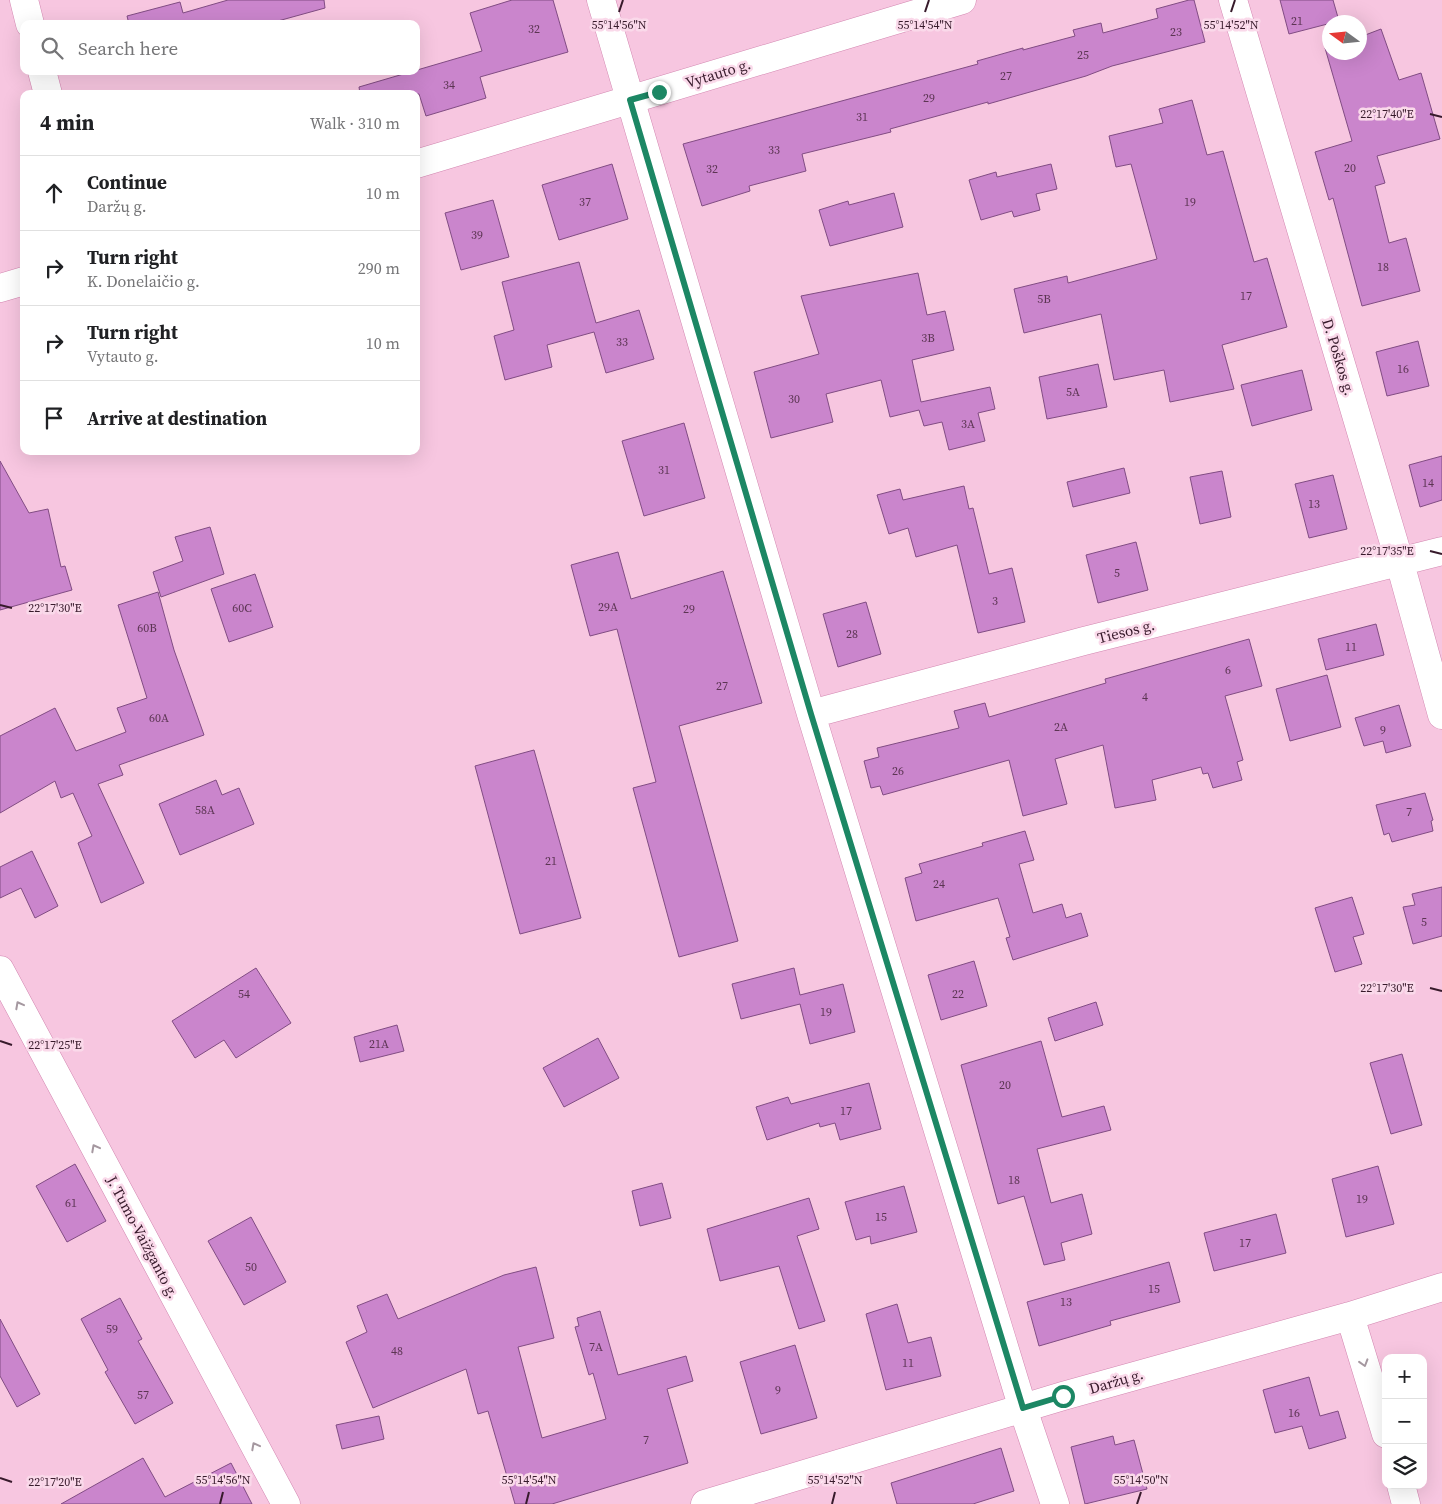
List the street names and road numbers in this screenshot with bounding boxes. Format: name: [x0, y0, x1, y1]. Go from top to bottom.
street label: Vytauto g.: [683, 53, 753, 93]
street label: D. Poškos g.: [1317, 316, 1361, 398]
street label: Tiesos g.: [1095, 614, 1157, 648]
street label: J. Tumo-Vaižganto g.: [101, 1171, 184, 1302]
street label: Daržų g.: [1086, 1363, 1146, 1399]

